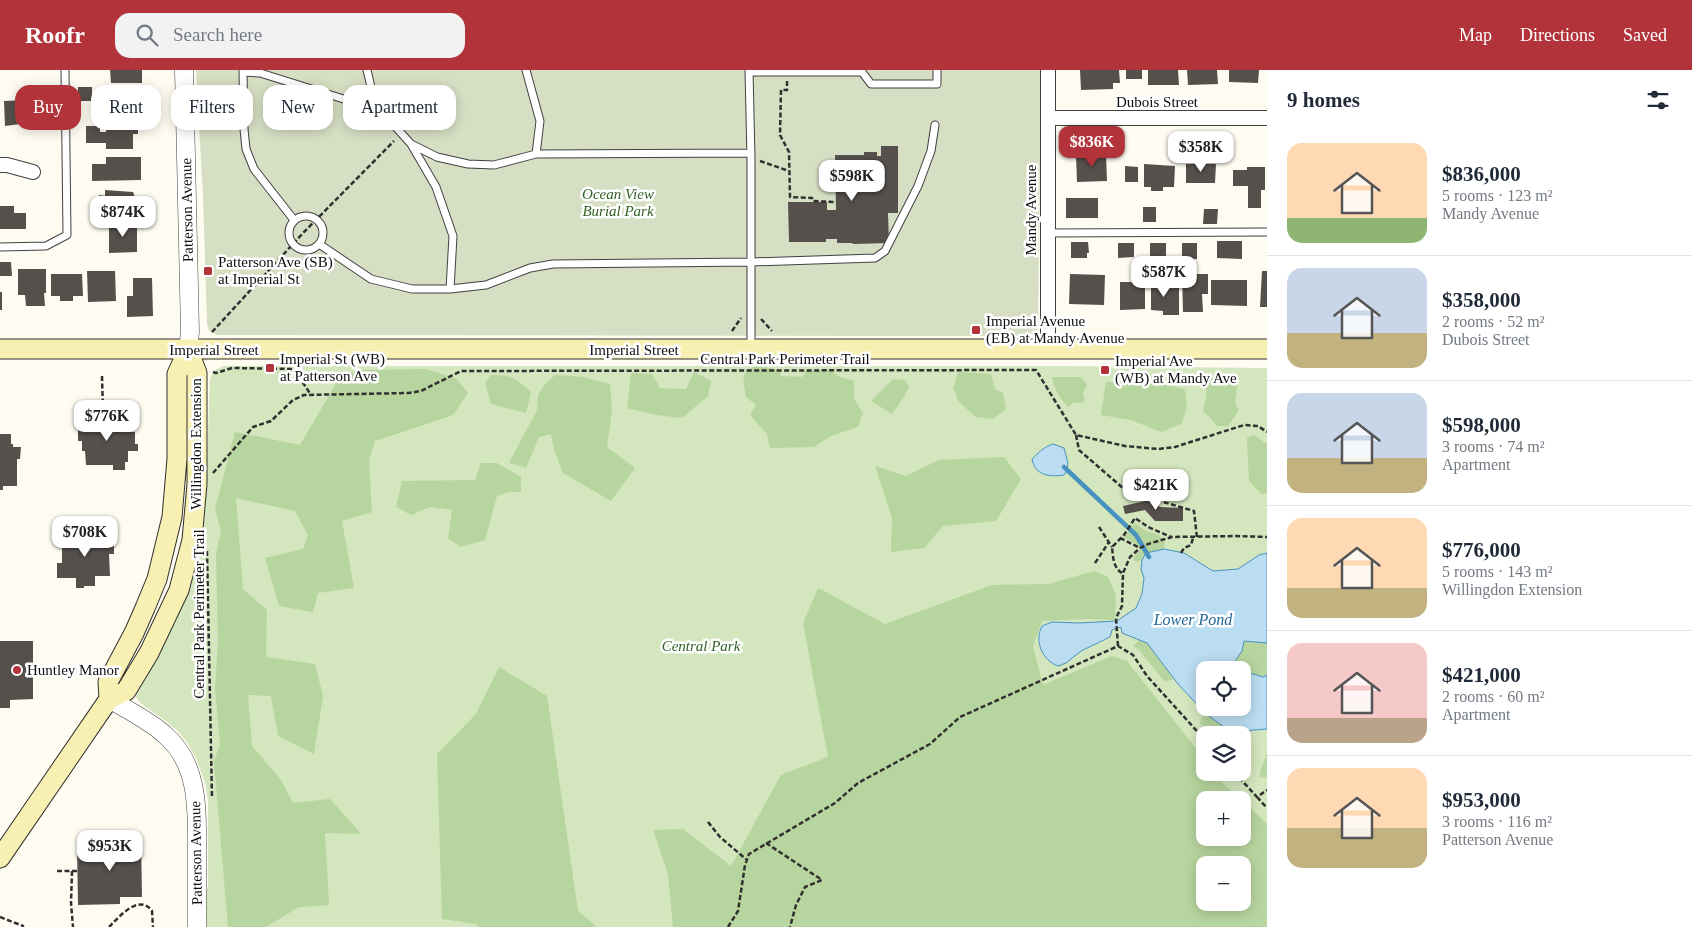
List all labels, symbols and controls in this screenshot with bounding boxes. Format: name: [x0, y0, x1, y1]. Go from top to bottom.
search box: [115, 13, 465, 58]
icon: search: [133, 21, 161, 49]
text: Roofr: [25, 22, 85, 48]
text: Search here: [173, 24, 262, 45]
text: Map: [1459, 25, 1492, 45]
text: Directions: [1520, 25, 1595, 45]
text: Saved: [1623, 25, 1667, 45]
chip: Buy: [15, 85, 81, 130]
chip: Rent: [91, 85, 161, 130]
chip: Filters: [171, 85, 253, 130]
chip: New: [263, 85, 333, 130]
chip: Apartment: [343, 85, 456, 130]
icon: filters: [1644, 86, 1672, 114]
text: 9 homes: [1287, 88, 1360, 112]
street label: Dubois Street: [1116, 94, 1199, 110]
pin: $836K: [1057, 126, 1127, 168]
pin: $358K: [1166, 131, 1236, 173]
text: $836K: [1070, 133, 1114, 150]
text: $358K: [1179, 138, 1223, 155]
street label: Patterson Avenue: [178, 157, 196, 262]
pin: $598K: [817, 160, 887, 202]
text: $836,000: [1442, 162, 1521, 186]
icon: home: [1327, 163, 1387, 223]
street label: Mandy Avenue: [1023, 164, 1039, 255]
text: $598K: [830, 167, 874, 184]
park label: Ocean View Burial Park: [582, 186, 654, 219]
text: 5 rooms · 123 m²: [1442, 187, 1553, 204]
pin: $874K: [88, 196, 158, 238]
text: $874K: [101, 203, 145, 220]
text: Mandy Avenue: [1442, 205, 1539, 222]
place label: Patterson Ave (SB) at Imperial St: [218, 254, 333, 287]
pin: $587K: [1129, 256, 1199, 298]
text: $587K: [1142, 263, 1186, 280]
marker: Patterson Ave (SB) at Imperial St: [202, 265, 214, 277]
icon: home: [1327, 288, 1387, 348]
text: $358,000: [1442, 288, 1521, 312]
place label: Imperial Avenue (EB) at Mandy Avenue: [986, 313, 1125, 347]
text: 2 rooms · 52 m²: [1442, 313, 1545, 330]
marker: Imperial Avenue (EB) at Mandy Avenue: [970, 324, 982, 336]
text: Dubois Street: [1442, 331, 1530, 348]
street label: Imperial Street: [169, 342, 260, 358]
street label: Imperial Street: [589, 342, 680, 358]
place label: Imperial St (WB) at Patterson Ave: [280, 351, 385, 384]
street label: Central Park Perimeter Trail: [700, 351, 870, 367]
place label: Imperial Ave (WB) at Mandy Ave: [1115, 353, 1237, 387]
marker: Imperial St (WB) at Patterson Ave: [264, 362, 276, 374]
marker: Imperial Ave (WB) at Mandy Ave: [1099, 364, 1111, 376]
street label: Willingdon Extension: [188, 378, 204, 510]
pin: $776K: [72, 400, 142, 442]
text: $776K: [85, 407, 129, 424]
icon: home: [1327, 413, 1387, 473]
text: $598,000: [1442, 413, 1521, 437]
text: 3 rooms · 74 m²: [1442, 438, 1545, 455]
text: Apartment: [1442, 456, 1510, 473]
pin: $421K: [1121, 468, 1191, 511]
text: $421K: [1134, 476, 1178, 493]
pin: $708K: [50, 516, 120, 558]
text: $708K: [63, 523, 107, 540]
street label: Central Park Perimeter Trail: [191, 529, 207, 699]
icon: home: [1327, 538, 1387, 598]
text: $776,000: [1442, 538, 1521, 562]
text: 5 rooms · 143 m²: [1442, 563, 1553, 580]
text: Willingdon Extension: [1442, 581, 1582, 598]
water label: Lower Pond: [1153, 611, 1233, 628]
park label: Central Park: [662, 638, 741, 654]
map controls: [1196, 661, 1251, 911]
button: locate: [1196, 661, 1251, 716]
place label: Huntley Manor: [27, 662, 119, 678]
icon: home: [1327, 663, 1387, 723]
text: $421,000: [1442, 663, 1521, 687]
marker: Huntley Manor: [11, 664, 23, 676]
text: 2 rooms · 60 m²: [1442, 688, 1545, 705]
text: Apartment: [1442, 706, 1510, 723]
button: layers: [1196, 726, 1251, 781]
icon: home: [1327, 788, 1387, 848]
text: $953,000: [1442, 788, 1521, 812]
button: +: [1196, 791, 1251, 846]
street label: Patterson Avenue: [187, 800, 205, 905]
text: 3 rooms · 116 m²: [1442, 813, 1552, 830]
pin: $953K: [75, 830, 145, 872]
text: Patterson Avenue: [1442, 831, 1553, 848]
text: $953K: [88, 837, 132, 854]
button: −: [1196, 856, 1251, 911]

